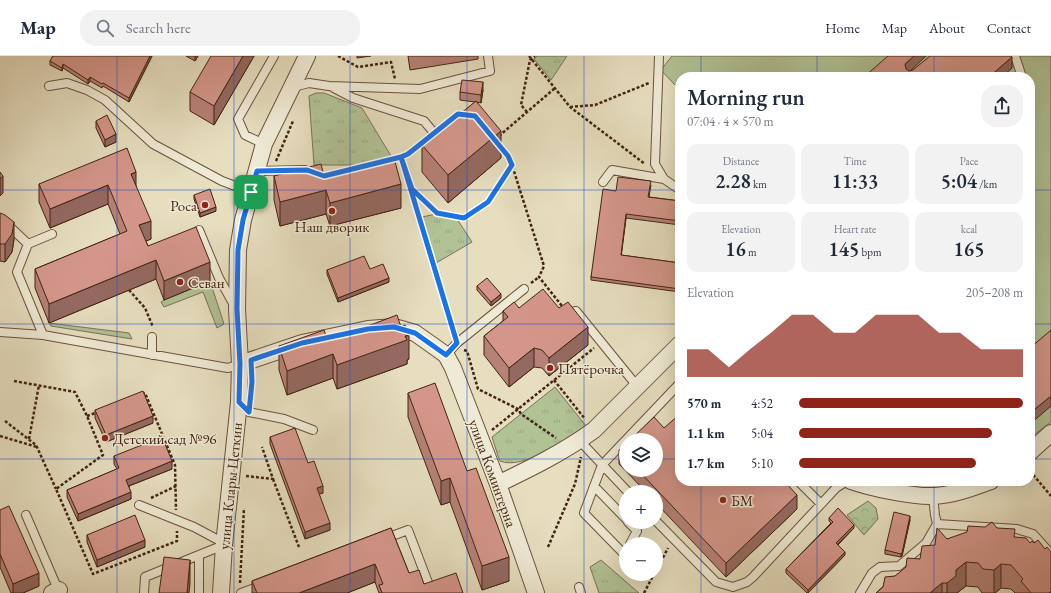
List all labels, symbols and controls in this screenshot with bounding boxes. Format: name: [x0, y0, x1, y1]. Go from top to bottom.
search box: [80, 10, 360, 46]
text: Map: [20, 15, 56, 40]
icon: search: [94, 17, 116, 39]
text: Search here: [126, 18, 191, 37]
text: Home: [825, 19, 860, 37]
text: Map: [882, 19, 907, 37]
text: About: [929, 19, 965, 37]
text: Contact: [987, 19, 1031, 37]
text: Morning run: [687, 83, 805, 112]
button: share: [981, 85, 1023, 127]
text: 07:04 · 4 × 570 m: [687, 113, 774, 130]
text: Distance: [723, 154, 759, 168]
text: Time: [844, 154, 866, 168]
text: Pace: [960, 154, 978, 168]
text: 2.28: [715, 168, 751, 194]
text: 11:33: [832, 168, 878, 194]
text: 5:04: [941, 168, 977, 194]
pin: [234, 175, 268, 209]
text: km: [751, 177, 767, 191]
text: /km: [977, 177, 997, 191]
icon: arrive: [240, 181, 262, 203]
place label: Роса: [170, 196, 197, 215]
marker: Роса: [200, 200, 210, 210]
marker: Наш дворик: [327, 206, 337, 216]
place label: Наш дворик: [294, 217, 370, 236]
text: Elevation: [721, 222, 761, 236]
text: Heart rate: [834, 222, 876, 236]
text: kcal: [961, 222, 977, 236]
text: 16: [725, 236, 746, 262]
text: 145: [829, 236, 859, 262]
text: 165: [954, 236, 984, 262]
text: m: [746, 245, 757, 259]
text: bpm: [859, 245, 881, 259]
place label: Севан: [188, 273, 225, 292]
marker: Севан: [175, 277, 185, 287]
text: Elevation: [687, 284, 734, 301]
text: 205–208 m: [966, 284, 1023, 301]
place label: Пятёрочка: [558, 359, 624, 378]
marker: Пятёрочка: [545, 363, 555, 373]
text: 570 m: [687, 395, 721, 412]
text: 4:52: [751, 395, 773, 412]
street label: улица Коминтерна: [465, 416, 521, 530]
street label: улица Клары Цеткин: [214, 421, 246, 550]
text: 1.1 km: [687, 425, 725, 442]
text: 5:04: [751, 425, 773, 442]
place label: Детский сад №96: [113, 429, 217, 448]
marker: Детский сад №96: [100, 433, 110, 443]
map controls: [619, 433, 663, 581]
button: layers: [619, 433, 663, 477]
text: 1.7 km: [687, 455, 725, 472]
text: 5:10: [751, 455, 773, 472]
button: +: [619, 485, 663, 529]
place label: БМ: [731, 491, 753, 510]
marker: БМ: [718, 495, 728, 505]
button: −: [619, 537, 663, 581]

